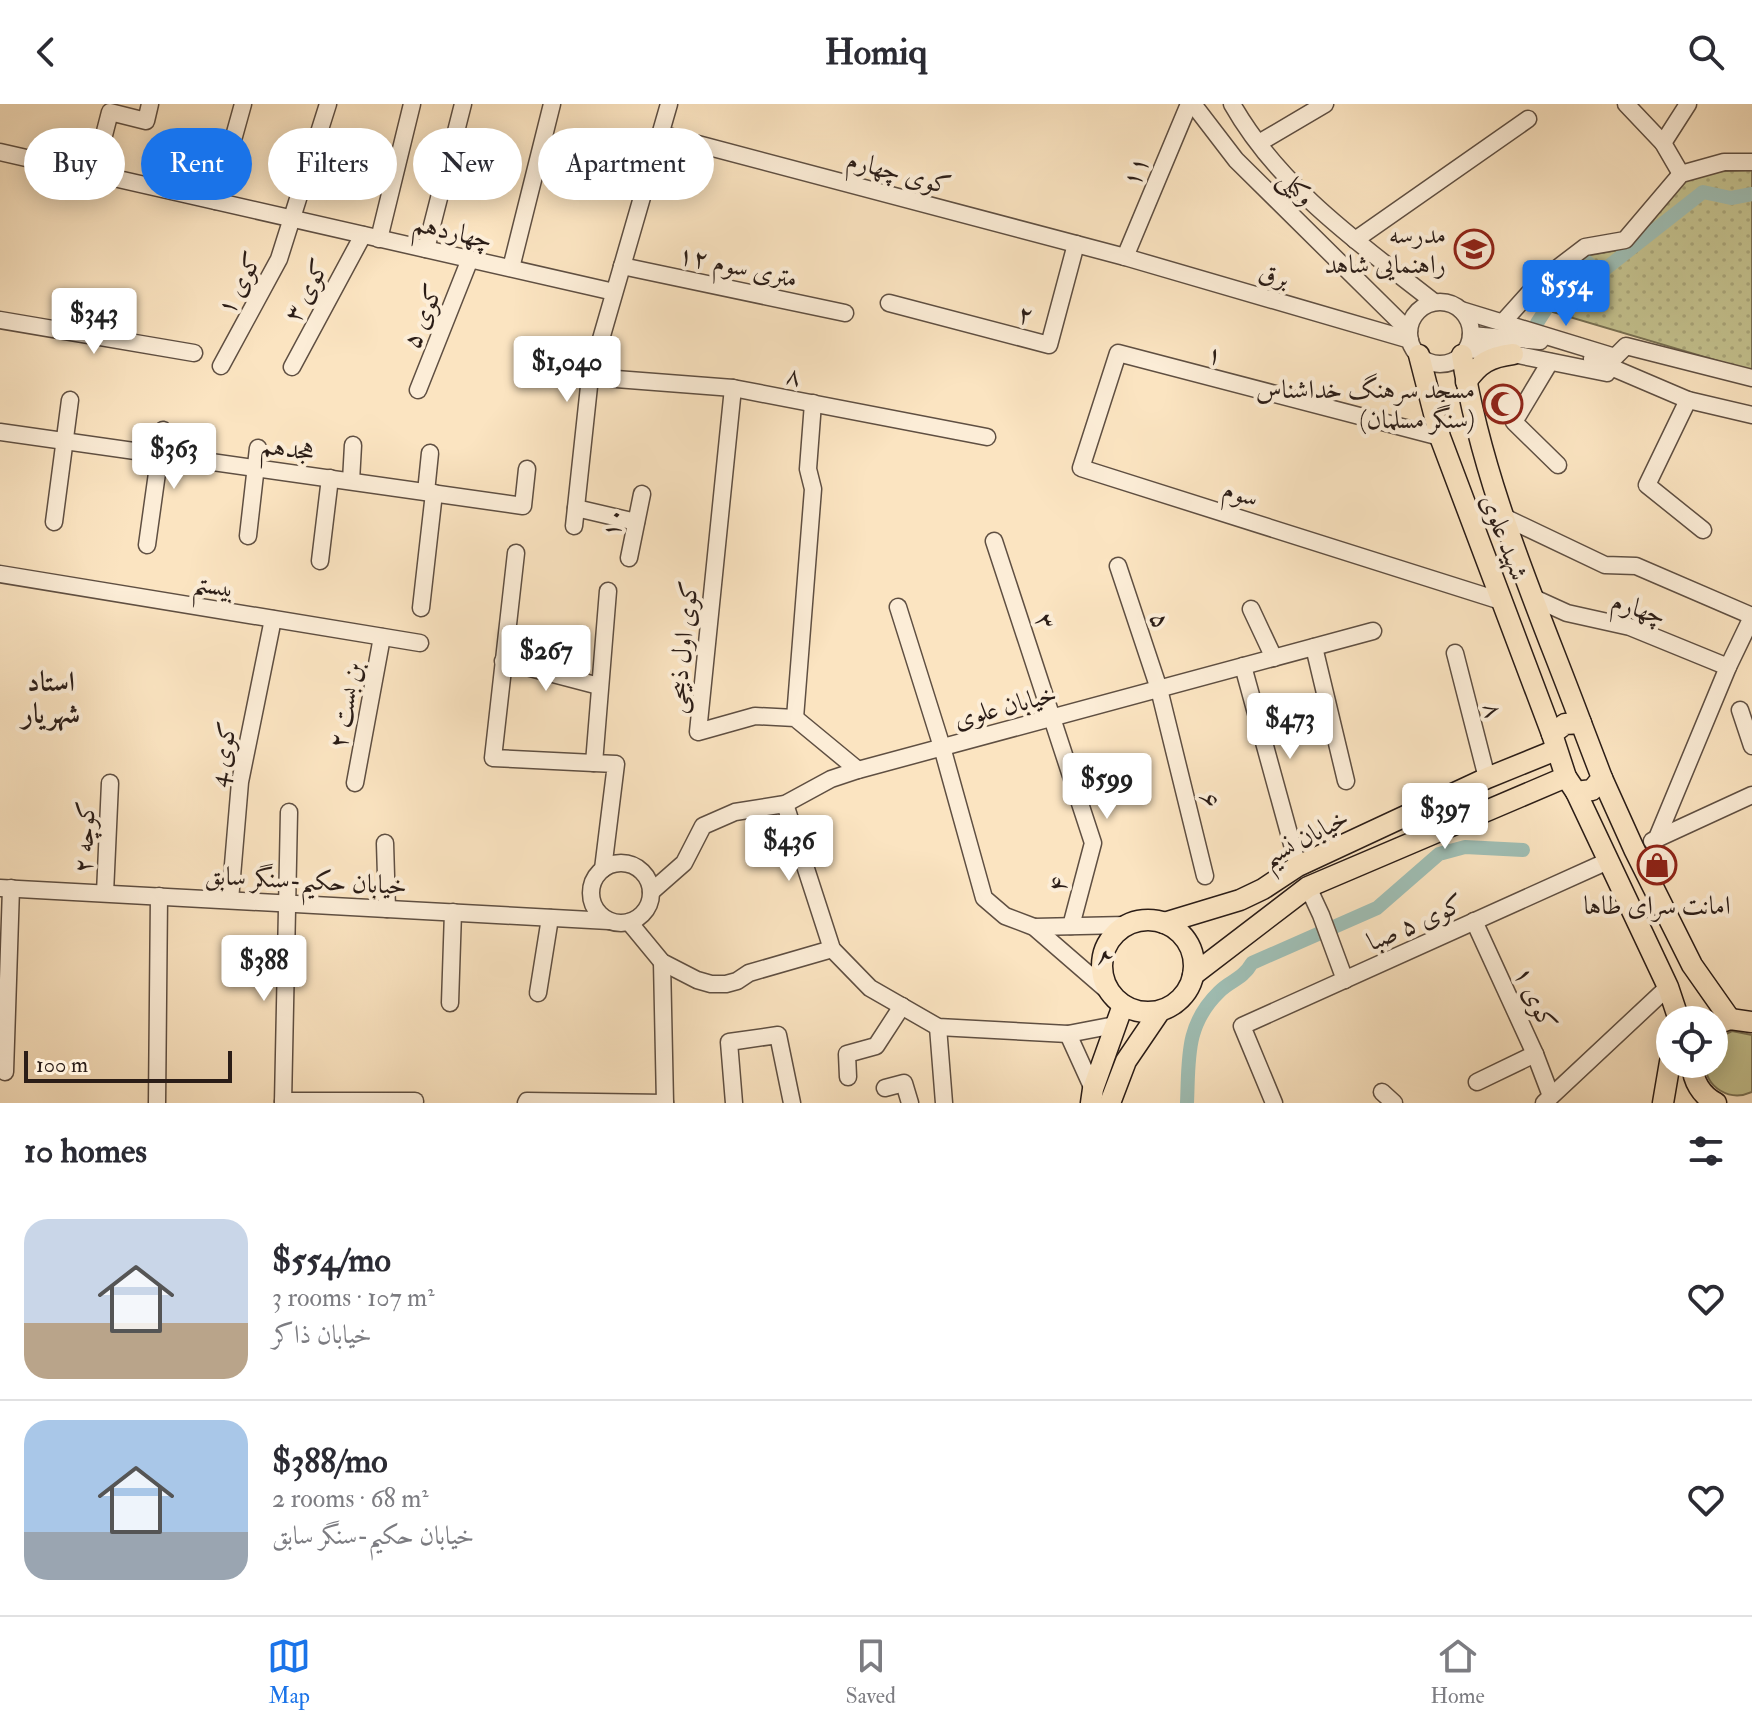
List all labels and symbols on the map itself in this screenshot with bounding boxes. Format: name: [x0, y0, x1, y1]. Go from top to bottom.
street label: کوی چهارم: [842, 144, 954, 208]
street label: ۱۱: [1115, 151, 1157, 192]
street label: وکیلی: [1270, 163, 1321, 214]
street label: چهاردهم: [408, 207, 496, 264]
place label: مدرسه راهنمایی شاهد: [1325, 219, 1446, 281]
school or university icon: مدرسه راهنمایی شاهد: [1453, 228, 1495, 270]
street label: ۱۲ متری سوم: [674, 239, 800, 301]
street label: کوی ۱: [210, 247, 270, 320]
street label: کوی ۳: [277, 254, 337, 327]
street label: برق: [1255, 256, 1293, 296]
pin: $554: [1519, 260, 1613, 328]
street label: کوی ۵: [396, 279, 450, 353]
pin: $343: [47, 288, 141, 356]
street label: ۲: [1014, 298, 1037, 332]
pin: $1,040: [502, 336, 632, 404]
street label: ۱: [1203, 338, 1226, 372]
street label: ۸: [783, 359, 804, 393]
place label: مسجد سرهنگ خداشناس (سنگر مسلمان): [1256, 373, 1475, 436]
mosque icon: مسجد سرهنگ خداشناس (سنگر مسلمان): [1482, 383, 1524, 425]
pin: $363: [127, 423, 221, 491]
street label: هجدهم: [258, 429, 317, 477]
street label: سوم: [1217, 473, 1263, 520]
street label: شهید علوی: [1473, 490, 1535, 585]
street label: ۱۰: [594, 504, 632, 540]
street label: بیستم: [189, 567, 237, 614]
street label: کوی اول ذبیحی: [660, 579, 707, 715]
street label: چهارم: [1606, 585, 1670, 638]
street label: ۵: [1142, 608, 1178, 633]
street label: ۳: [1027, 609, 1063, 634]
pin: $267: [499, 625, 593, 693]
street label: بن بست ۲: [322, 659, 370, 751]
district label: استاد شهریار: [19, 665, 80, 732]
street label: خیابان علوی: [950, 678, 1060, 736]
pin: $473: [1243, 693, 1337, 761]
street label: ۸: [1476, 699, 1510, 722]
street label: کوی 4: [202, 719, 244, 789]
pin: $599: [1060, 753, 1154, 821]
pin: $397: [1398, 783, 1492, 851]
street label: ۶: [1193, 789, 1227, 811]
street label: کوچه ۲: [67, 800, 104, 874]
street label: خیابان نسیم: [1257, 802, 1359, 882]
pin: $436: [742, 815, 836, 883]
shop icon: امانت سرای طاها: [1636, 844, 1678, 886]
street label: خیابان حکیم-سنگر سابق: [204, 860, 408, 911]
street label: ۴: [1041, 873, 1075, 896]
street label: کوی ۵ صبا: [1362, 887, 1469, 958]
place label: امانت سرای طاها: [1583, 890, 1731, 922]
pin: $388: [217, 935, 311, 1003]
street label: ۲: [1089, 941, 1122, 975]
street label: کوی ۱: [1507, 961, 1564, 1035]
scale bar: [24, 1047, 232, 1083]

